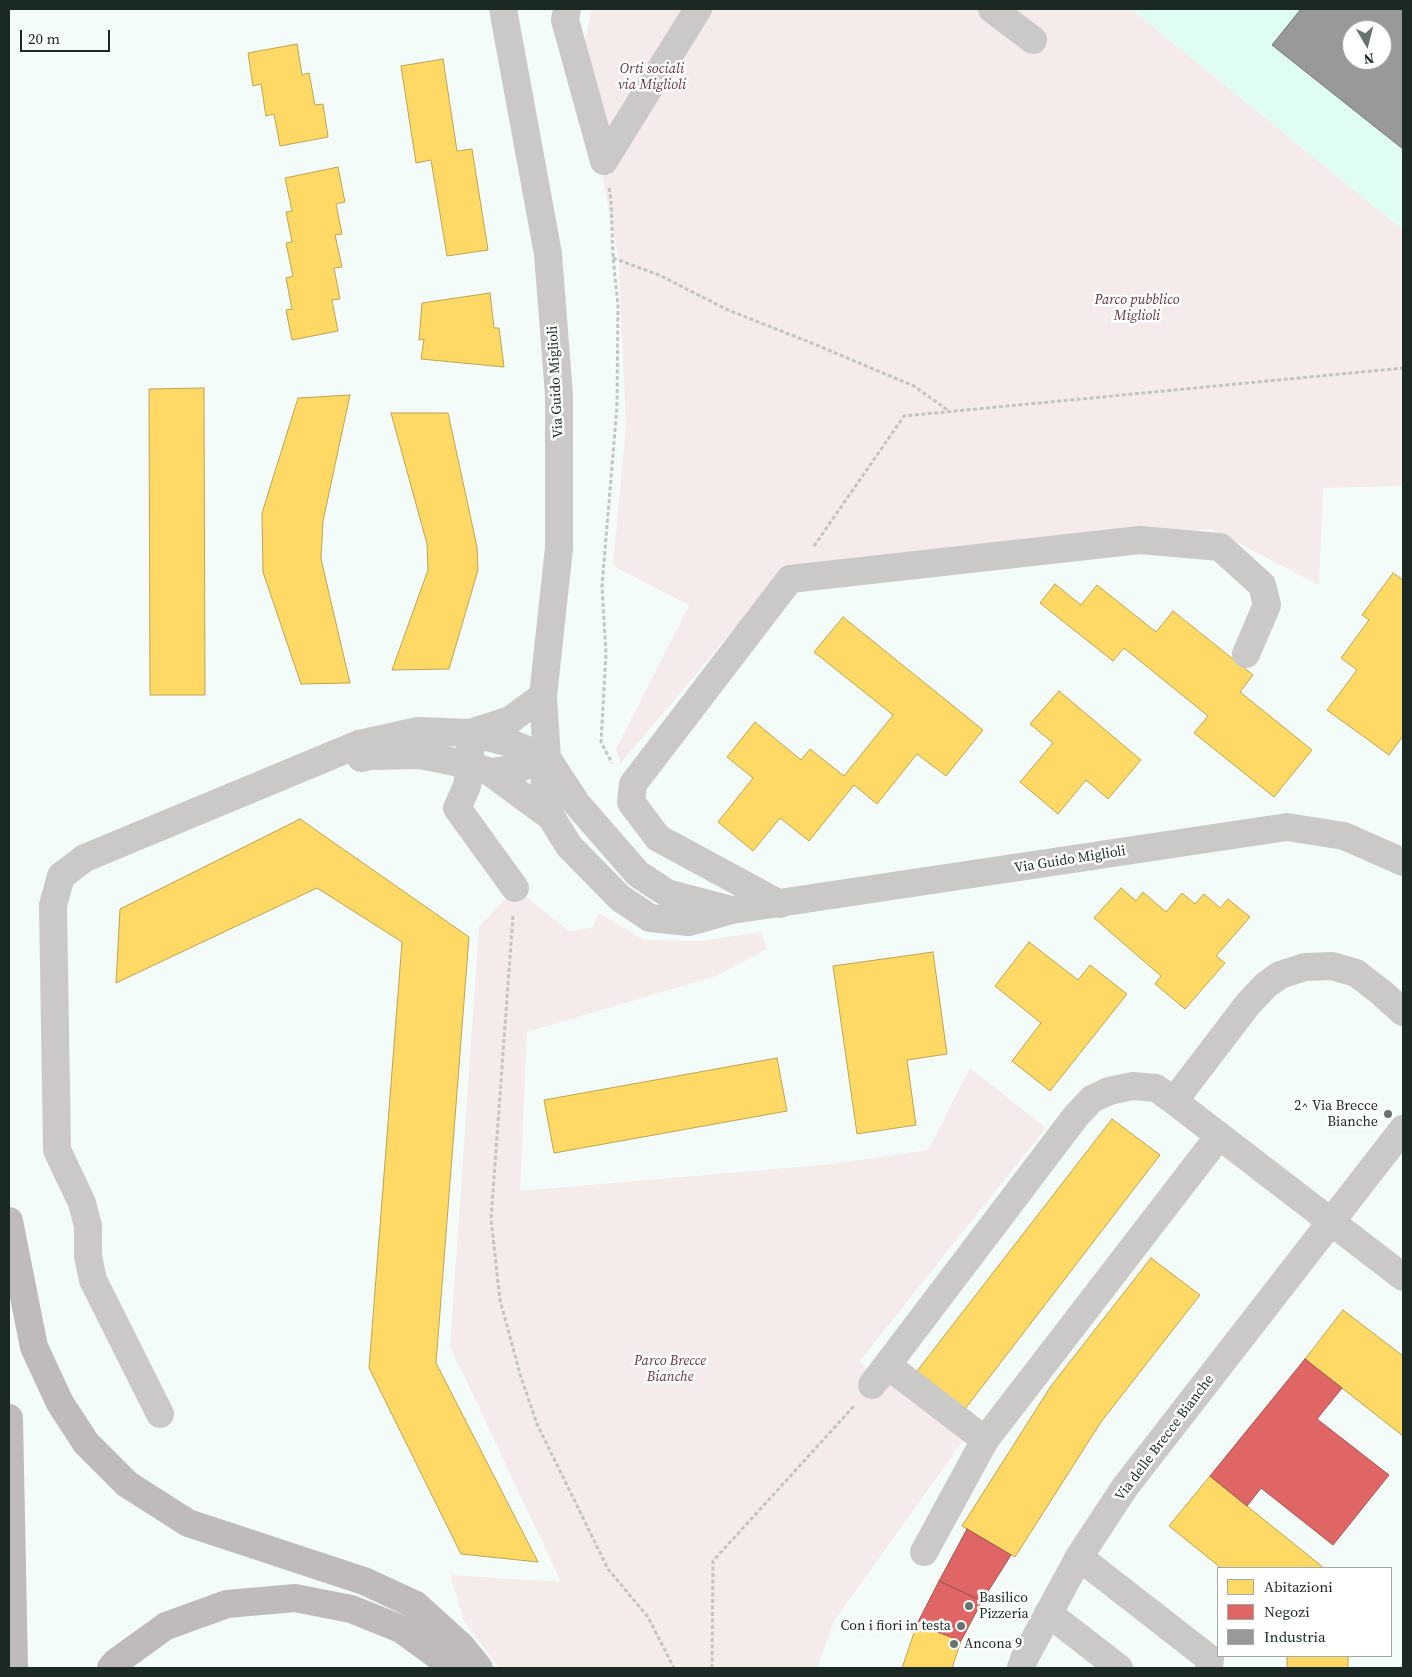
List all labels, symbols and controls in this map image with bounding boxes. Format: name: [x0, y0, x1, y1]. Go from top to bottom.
scale bar: [22, 20, 112, 52]
north arrow: [1342, 20, 1392, 70]
text: 20 m: [28, 28, 60, 49]
text: N: [1363, 48, 1375, 69]
park label: Orti sociali via Miglioli: [618, 61, 686, 94]
park label: Parco pubblico Miglioli: [1094, 292, 1180, 324]
street label: Via Guido Miglioli: [545, 325, 567, 439]
street label: Via Guido Miglioli: [1013, 843, 1127, 877]
place label: 2^ Via Brecce Bianche: [1294, 1098, 1378, 1130]
marker: 2^ Via Brecce Bianche: [1382, 1108, 1394, 1120]
park label: Parco Brecce Bianche: [634, 1353, 706, 1385]
street label: Via delle Brecce Bianche: [1112, 1372, 1218, 1504]
legend: [1217, 1567, 1392, 1657]
text: Abitazioni: [1264, 1576, 1333, 1597]
place label: Basilico Pizzeria: [979, 1590, 1029, 1622]
marker: Basilico Pizzeria: [963, 1600, 975, 1612]
text: Negozi: [1264, 1601, 1310, 1622]
place label: Con i fiori in testa: [840, 1618, 951, 1634]
marker: Con i fiori in testa: [955, 1620, 967, 1632]
text: Industria: [1264, 1626, 1326, 1647]
place label: Ancona 9: [964, 1636, 1022, 1652]
marker: Ancona 9: [948, 1638, 960, 1650]

